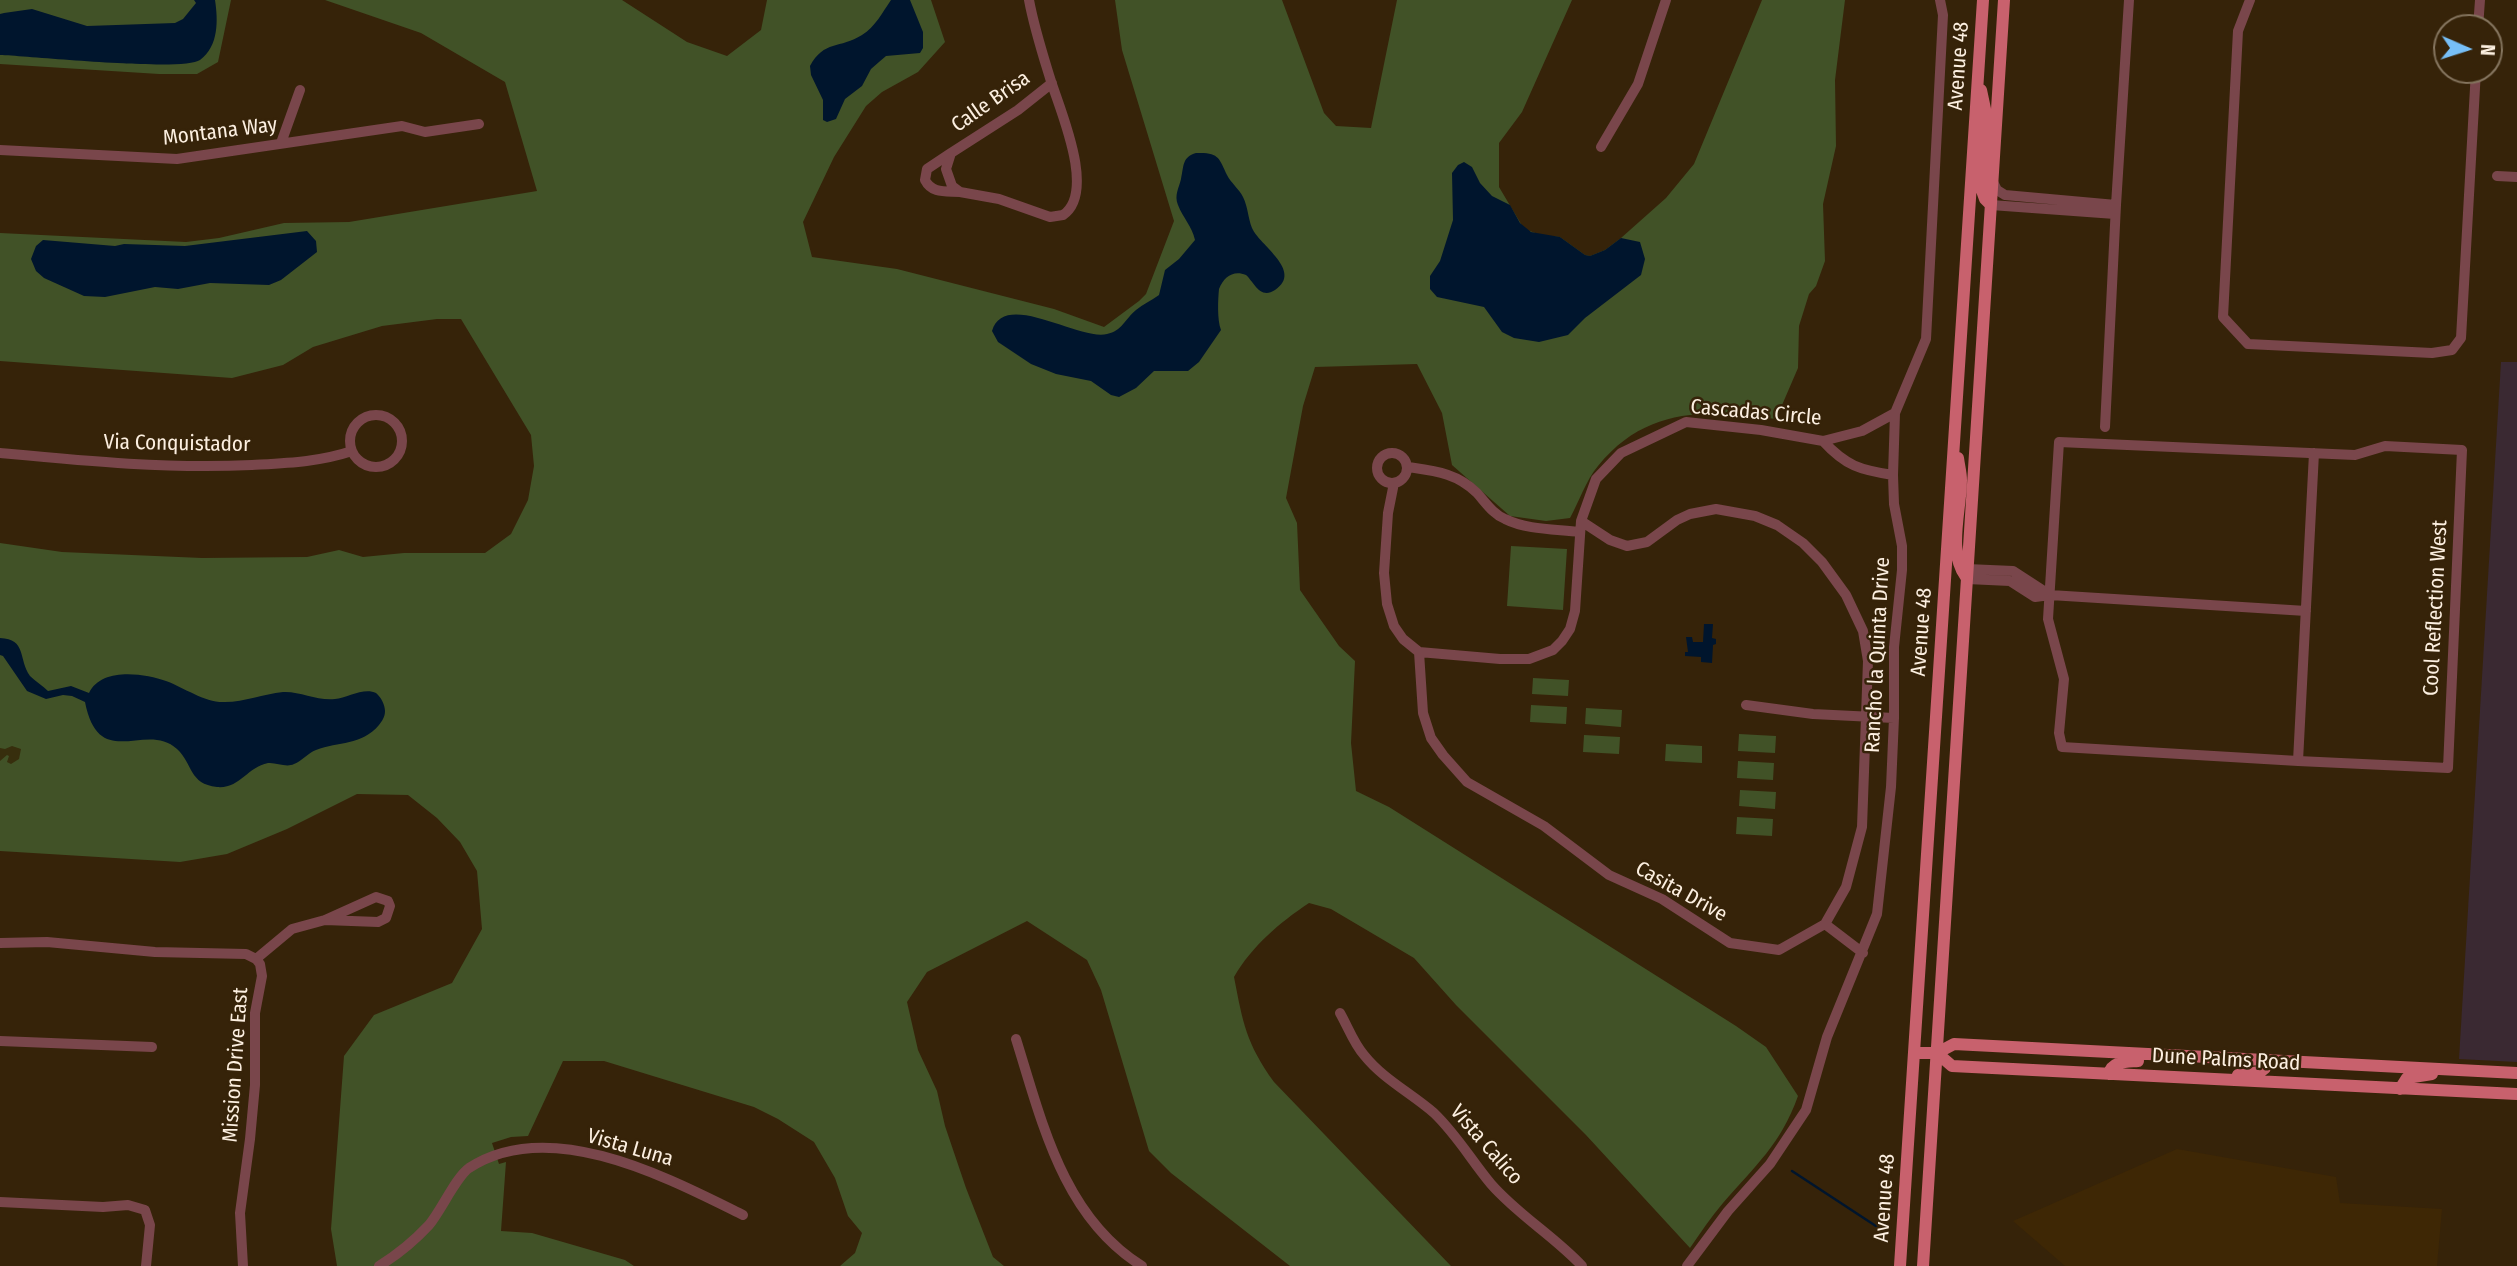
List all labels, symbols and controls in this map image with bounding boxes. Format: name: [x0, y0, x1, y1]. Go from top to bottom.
north arrow: [2433, 14, 2503, 84]
street label: Avenue 48: [1943, 21, 1975, 111]
text: N: [2476, 44, 2499, 56]
street label: Calle Brisa: [947, 66, 1035, 138]
street label: Montana Way: [161, 112, 279, 152]
street label: Cascadas Circle: [1689, 395, 1823, 431]
street label: Via Conquistador: [103, 430, 251, 458]
street label: Cool Reflection West: [2419, 519, 2453, 697]
street label: Rancho la Quinta Drive: [1860, 556, 1896, 754]
street label: Avenue 48: [1906, 587, 1938, 677]
street label: Casita Drive: [1631, 856, 1731, 928]
street label: Mission Drive East: [218, 987, 254, 1143]
street label: Dune Palms Road: [2151, 1044, 2301, 1076]
street label: Vista Calico: [1444, 1100, 1528, 1190]
street label: Vista Luna: [584, 1124, 676, 1172]
street label: Avenue 48: [1869, 1153, 1901, 1243]

